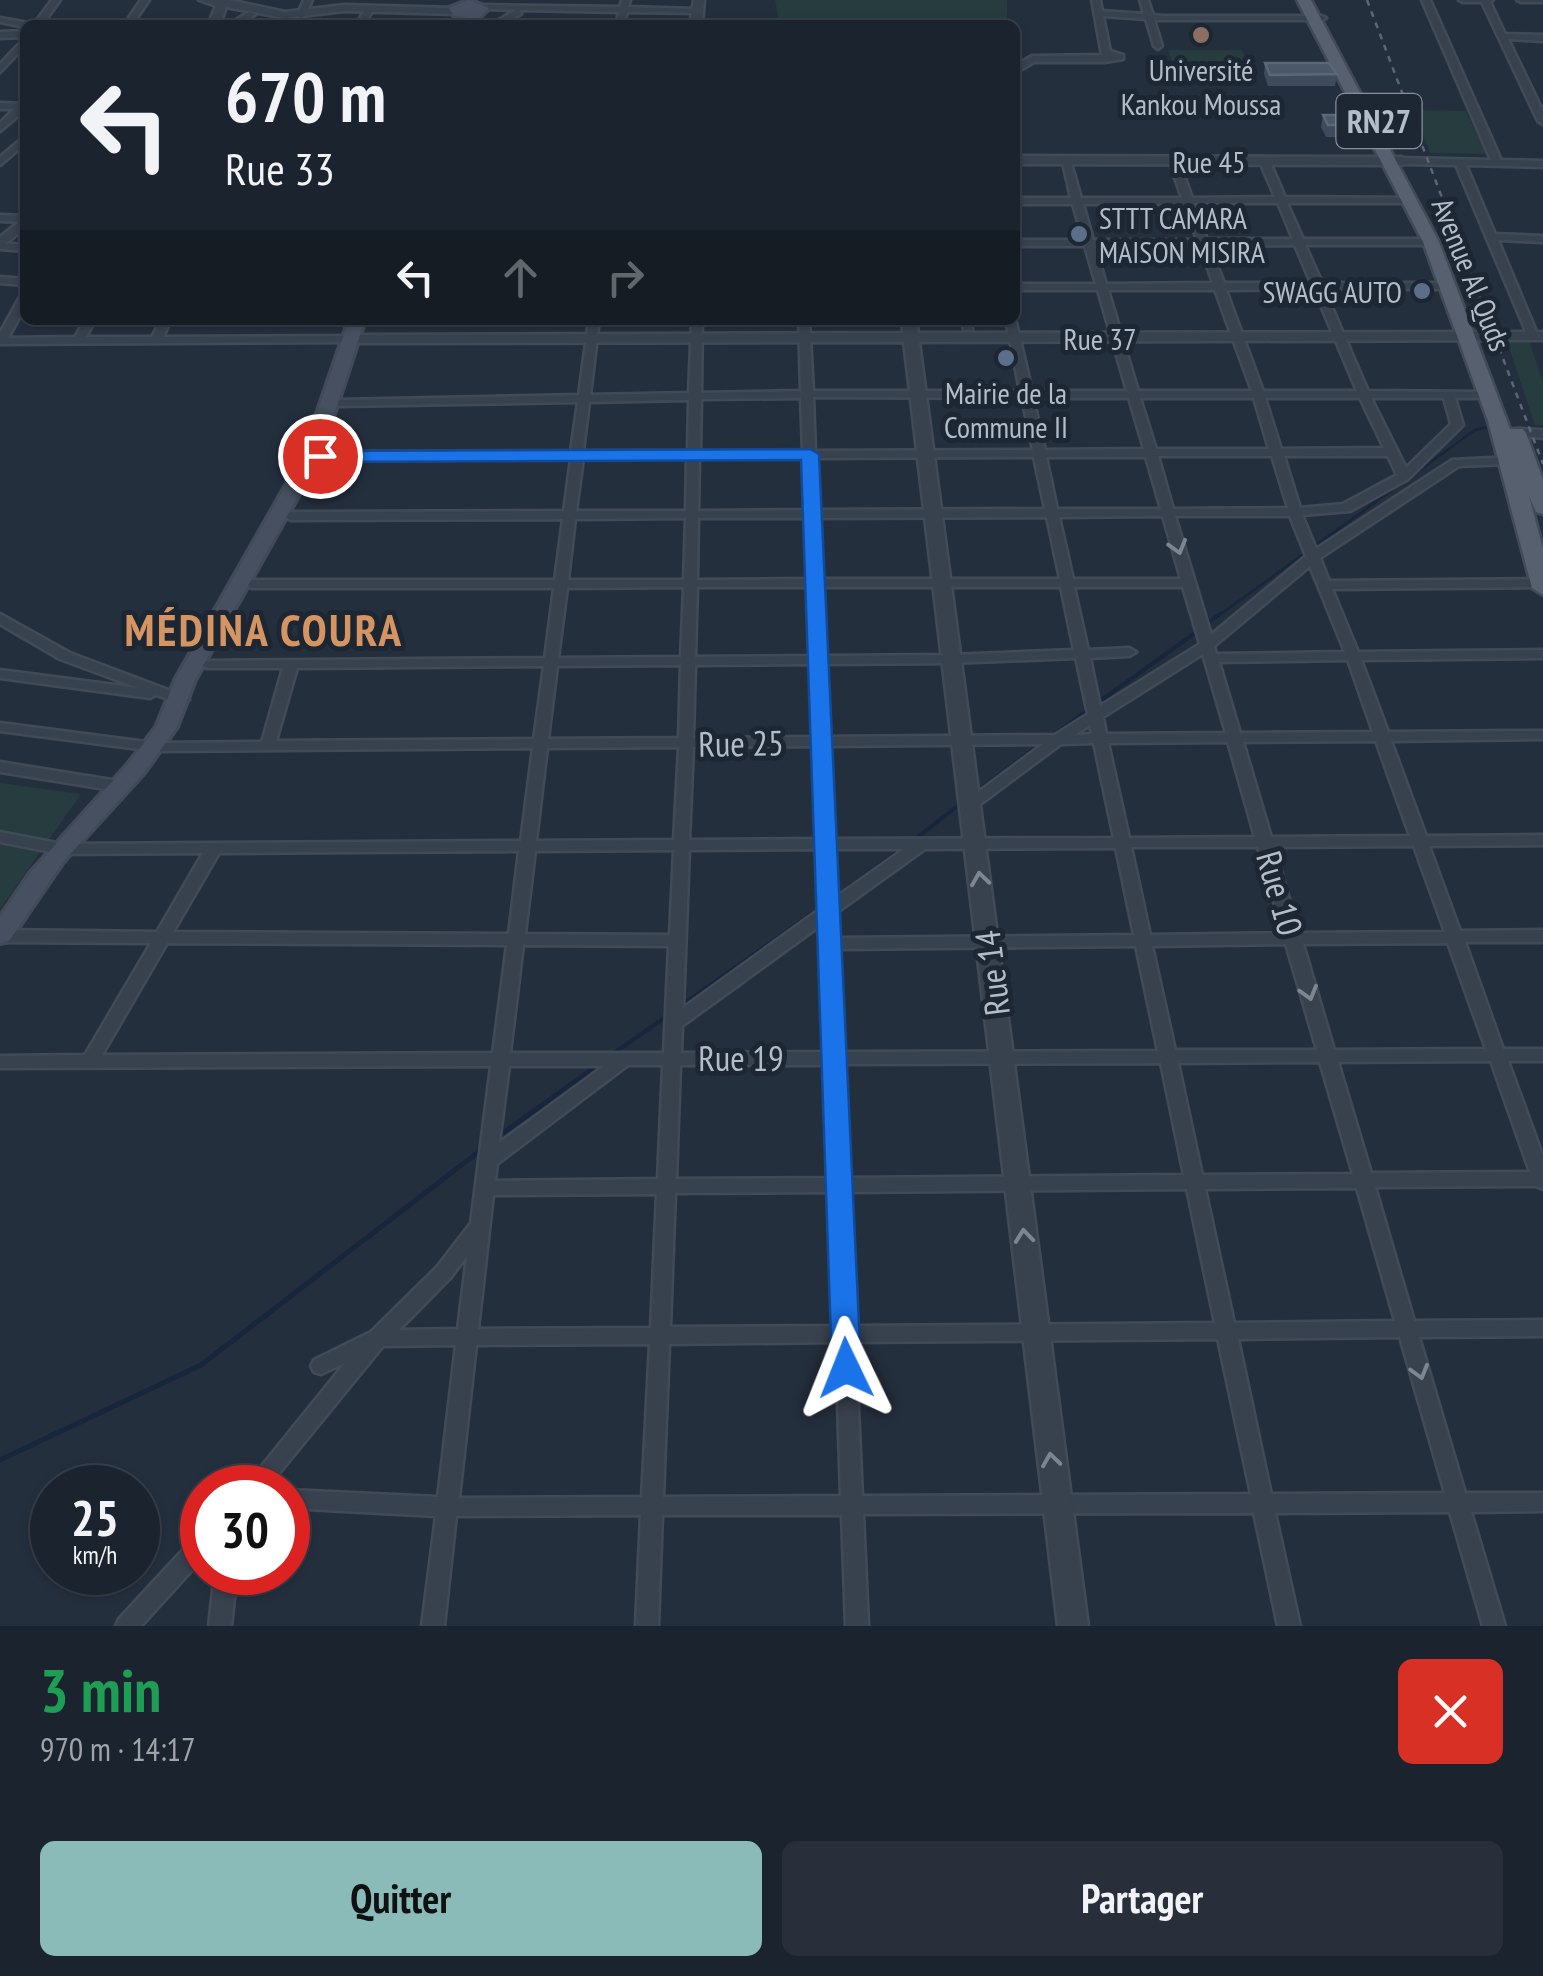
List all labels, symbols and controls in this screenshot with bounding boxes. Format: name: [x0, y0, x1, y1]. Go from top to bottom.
marker: Université Kankou Moussa: [1190, 24, 1212, 46]
place label: Université Kankou Moussa: [1121, 50, 1281, 123]
text: 670 m: [225, 51, 386, 141]
icon: left: [60, 60, 190, 190]
road number: RN27: [1336, 94, 1422, 148]
text: Rue 33: [225, 139, 335, 197]
street label: Rue 45: [1172, 142, 1246, 181]
street label: Avenue Al Quds: [1424, 192, 1520, 356]
place label: STTT CAMARA MAISON MISIRA: [1099, 198, 1266, 271]
marker: STTT CAMARA MAISON MISIRA: [1068, 223, 1090, 245]
icon: left: [388, 250, 443, 305]
icon: ahead: [493, 250, 548, 305]
icon: right: [598, 250, 653, 305]
place label: SWAGG AUTO: [1263, 272, 1402, 311]
marker: SWAGG AUTO: [1411, 280, 1433, 302]
street label: Rue 37: [1063, 319, 1137, 358]
marker: Mairie de la Commune II: [995, 347, 1017, 369]
place label: Mairie de la Commune II: [944, 373, 1068, 446]
pin: [278, 414, 363, 499]
icon: arrive: [293, 429, 348, 484]
one-way arrow: [1166, 537, 1187, 554]
district label: MÉDINA COURA: [125, 600, 404, 658]
street label: Rue 25: [698, 719, 784, 767]
street label: Rue 10: [1246, 846, 1314, 940]
one-way arrow: [970, 871, 991, 887]
street label: Rue 14: [964, 928, 1020, 1018]
one-way arrow: [1297, 984, 1318, 1001]
street label: Rue 19: [698, 1035, 784, 1081]
one-way arrow: [1013, 1228, 1035, 1244]
position arrow: [794, 1316, 898, 1420]
one-way arrow: [1408, 1363, 1429, 1380]
one-way arrow: [1042, 1452, 1063, 1468]
speed limit sign: 30: [180, 1465, 310, 1595]
text: 25: [71, 1485, 119, 1550]
text: km/h: [73, 1539, 117, 1571]
text: 3 min: [40, 1651, 161, 1729]
button: close: [1398, 1659, 1503, 1764]
text: 970 m · 14:17: [40, 1728, 195, 1770]
button: Quitter: [40, 1841, 762, 1956]
button: Partager: [782, 1841, 1503, 1956]

